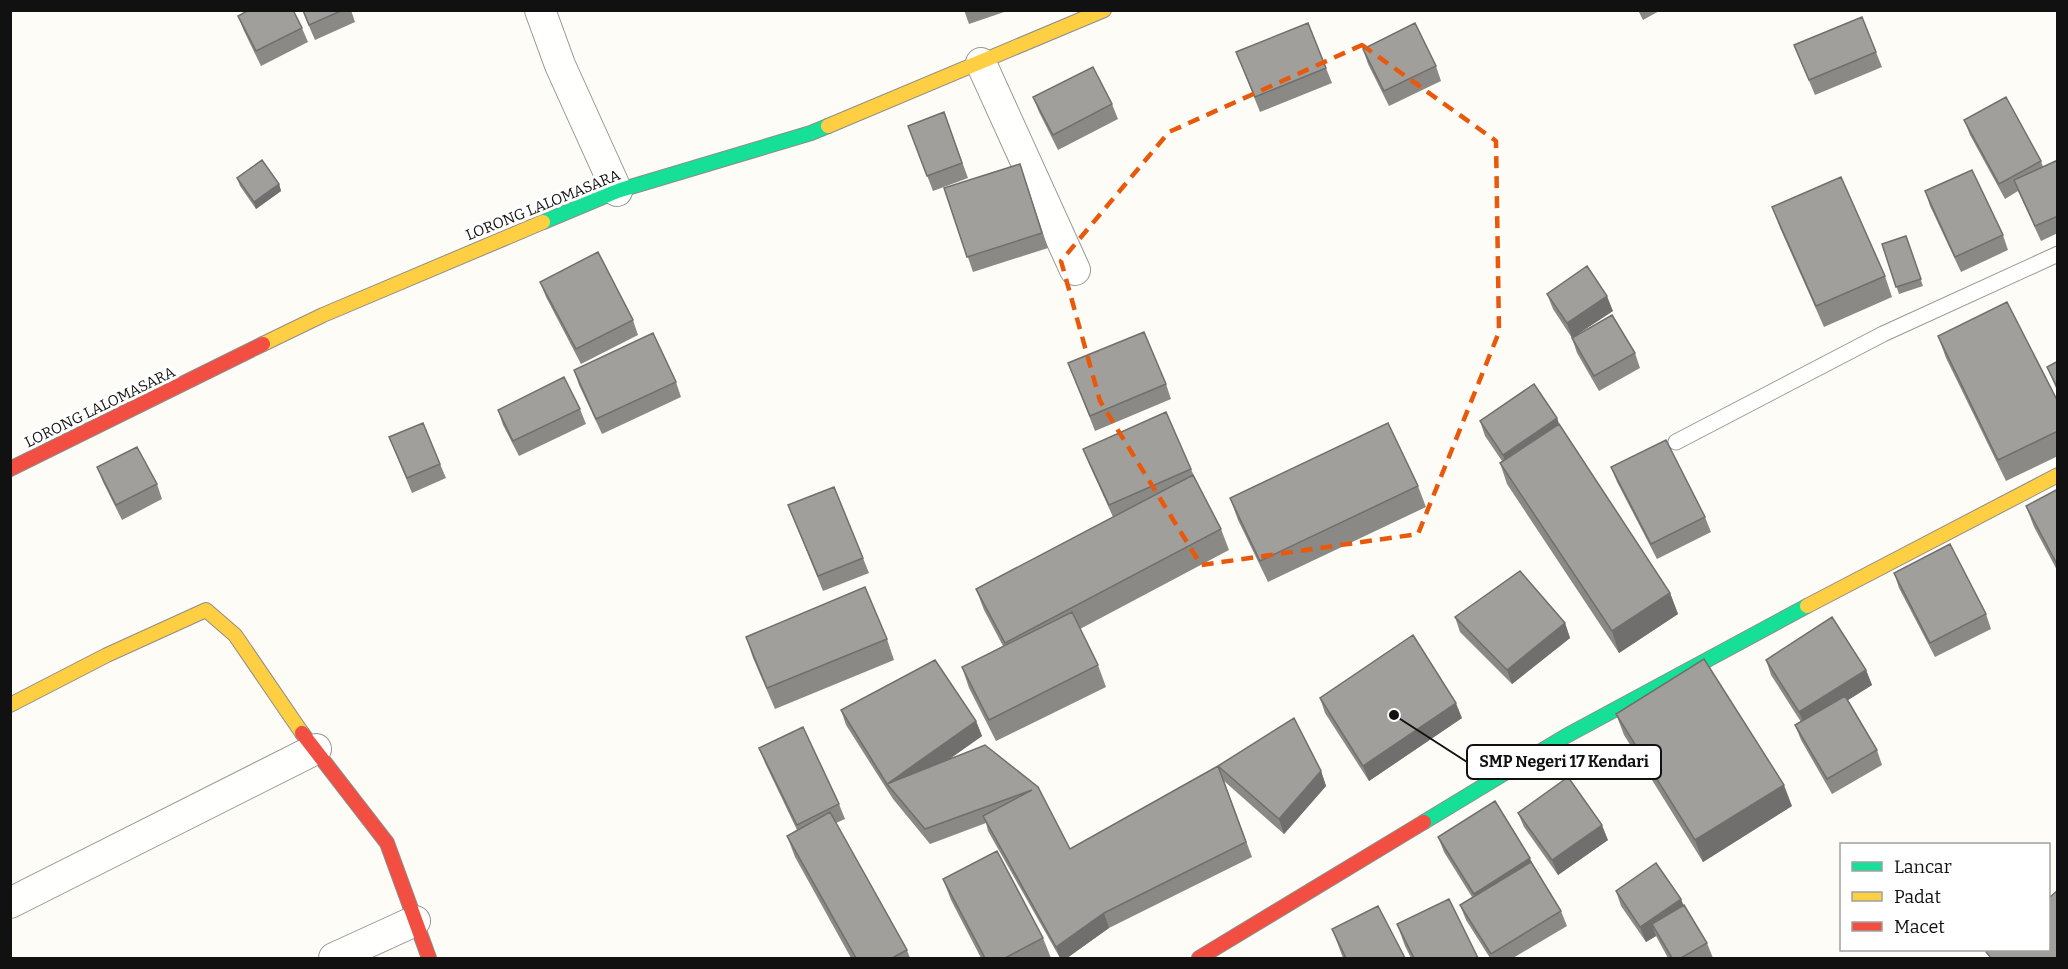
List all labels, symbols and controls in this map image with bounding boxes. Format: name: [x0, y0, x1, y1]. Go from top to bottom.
street label: LORONG LALOMASARA: [463, 166, 623, 244]
street label: LORONG LALOMASARA: [22, 363, 178, 451]
callout: SMP Negeri 17 Kendari: [1467, 745, 1661, 779]
text: SMP Negeri 17 Kendari: [1479, 752, 1649, 771]
legend: [1840, 843, 2050, 951]
text: Lancar: [1894, 856, 1952, 878]
text: Padat: [1894, 886, 1941, 908]
text: Macet: [1894, 916, 1945, 938]

